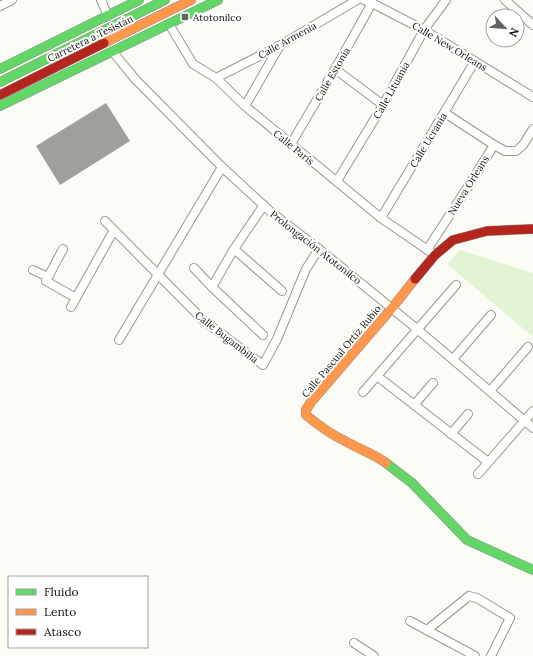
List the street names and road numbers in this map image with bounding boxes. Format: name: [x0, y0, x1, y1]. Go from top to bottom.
street label: Carretera a Tesistán: [45, 12, 135, 65]
street label: Calle Armenia: [256, 19, 319, 62]
street label: Calle New Orleans: [410, 19, 490, 74]
street label: Calle Estonia: [312, 45, 353, 104]
street label: Calle Lituania: [370, 59, 412, 121]
street label: Calle Ucrania: [407, 110, 450, 170]
street label: Calle París: [271, 127, 317, 168]
street label: Nueva Orleans: [445, 153, 492, 218]
street label: Prolongación Atotonilco: [267, 208, 364, 287]
street label: Calle Pascual Ortiz Rubio: [299, 302, 384, 400]
street label: Calle Bugambilia: [192, 309, 261, 366]

